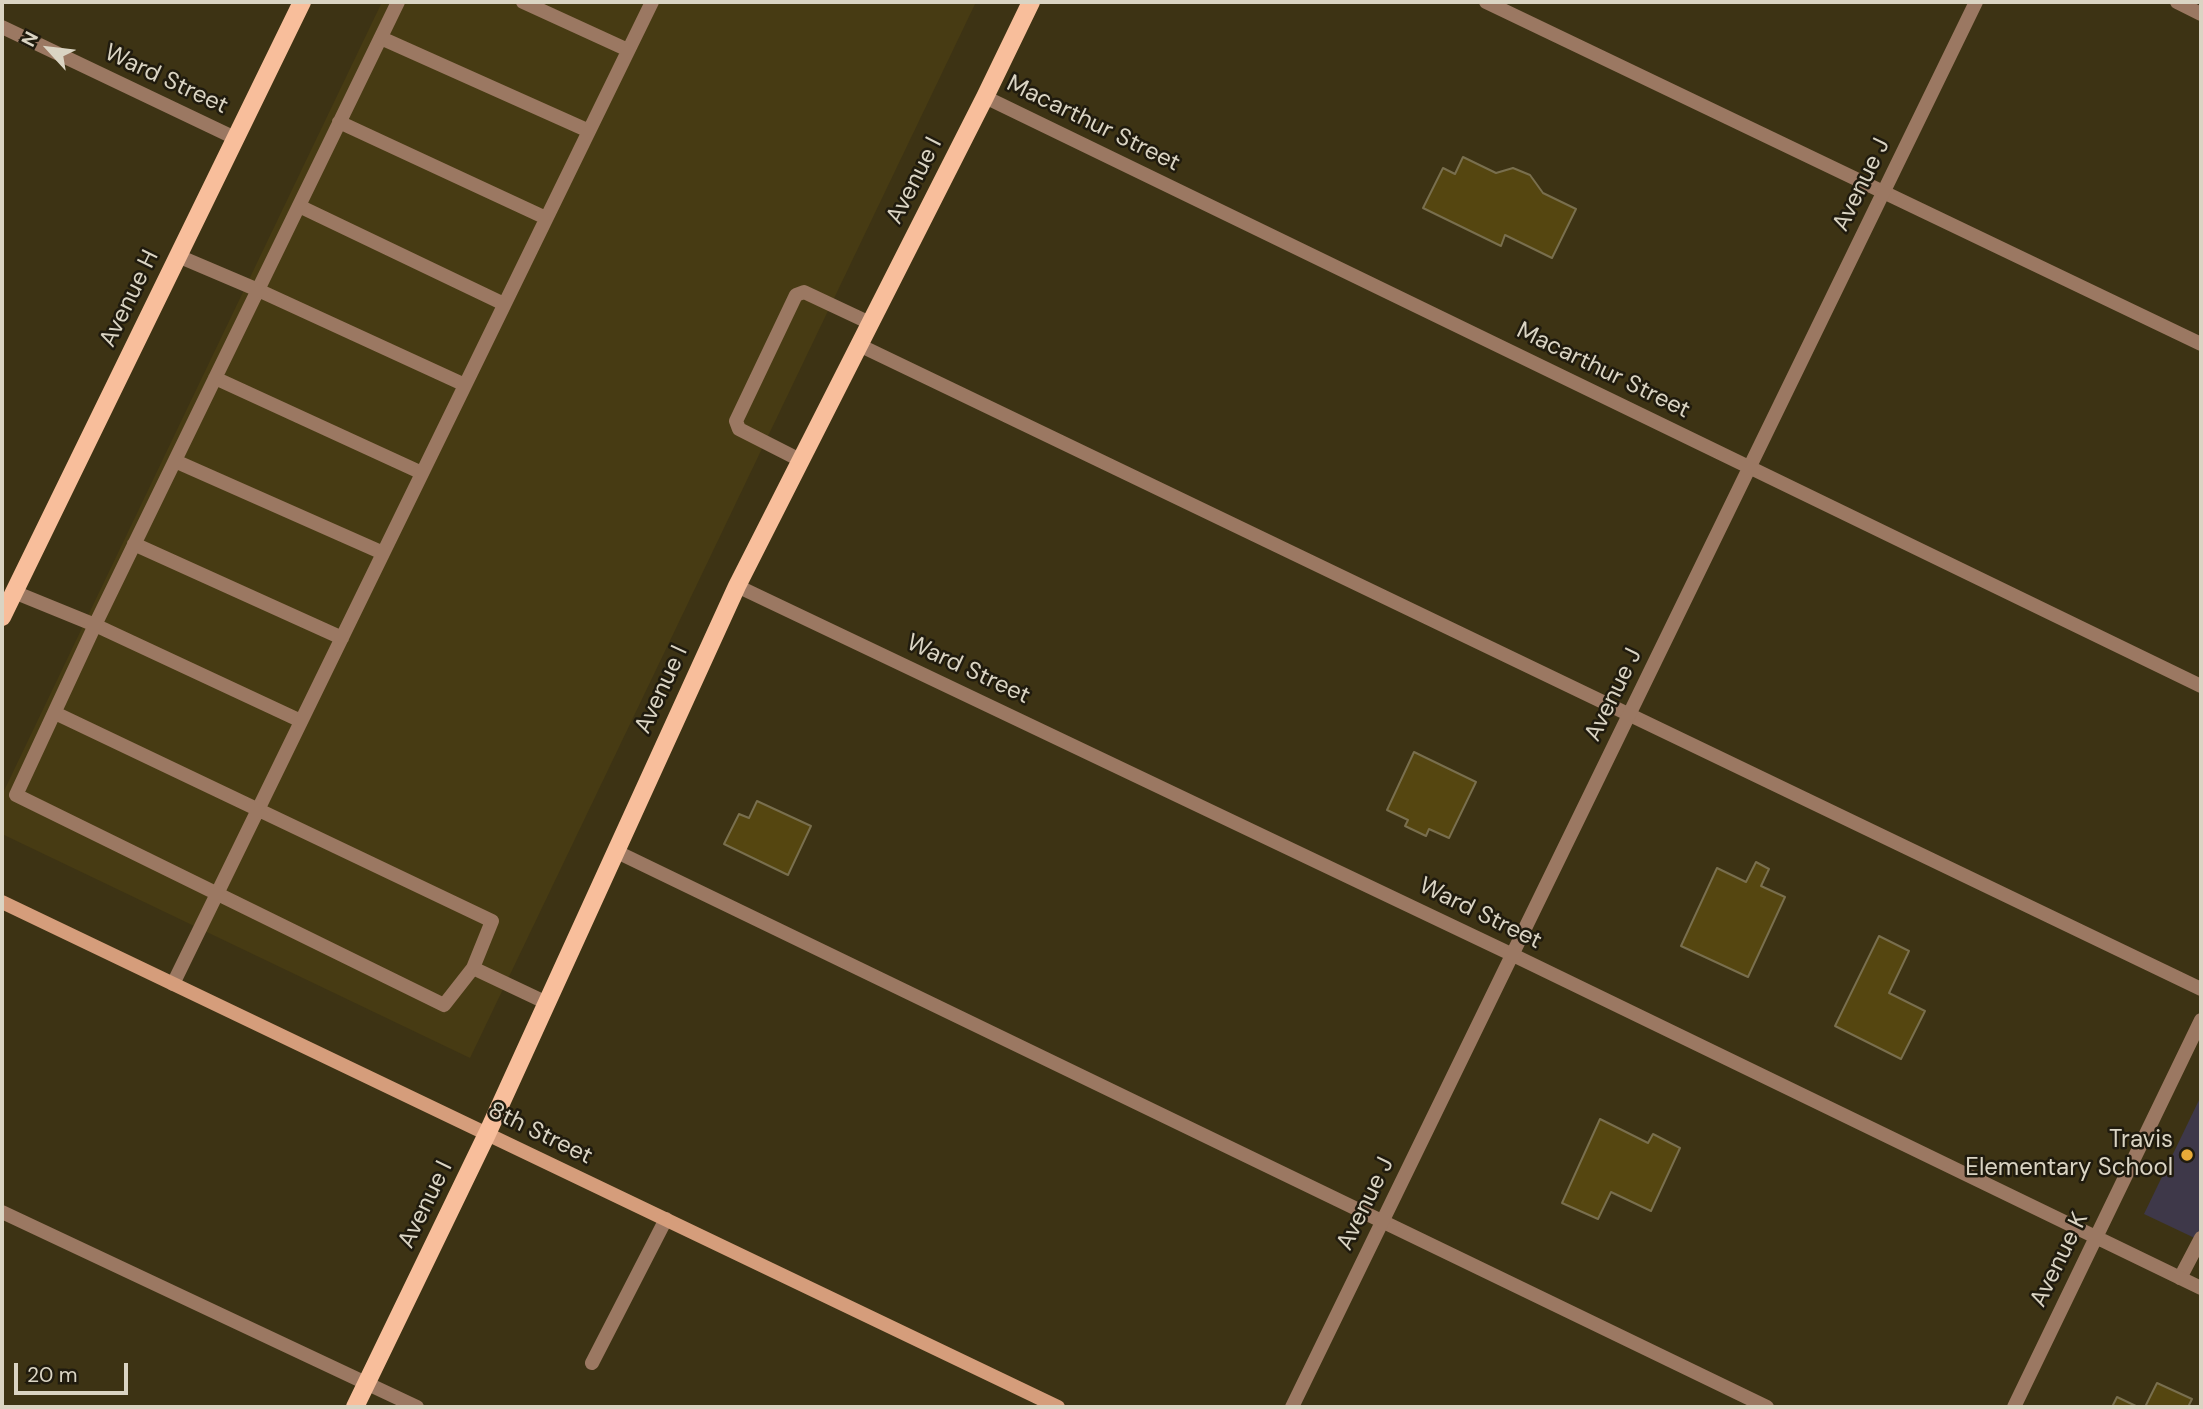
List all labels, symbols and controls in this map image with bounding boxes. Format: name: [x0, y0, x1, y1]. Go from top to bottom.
north arrow: [14, 14, 84, 84]
text: N: [16, 27, 44, 51]
street label: Ward Street: [100, 39, 232, 121]
street label: Macarthur Street: [1002, 70, 1184, 178]
street label: Avenue I: [881, 133, 949, 229]
street label: Avenue J: [1827, 134, 1897, 236]
street label: Avenue H: [94, 246, 166, 352]
street label: Macarthur Street: [1512, 317, 1694, 425]
street label: Ward Street: [902, 629, 1034, 711]
street label: Avenue I: [629, 642, 695, 738]
street label: Avenue J: [1579, 644, 1649, 746]
street label: Ward Street: [1414, 872, 1546, 956]
street label: 8th Street: [483, 1096, 597, 1172]
place label: Travis Elementary School: [1965, 1127, 2173, 1183]
marker: Travis Elementary School: [2179, 1147, 2195, 1163]
street label: Avenue J: [1331, 1153, 1401, 1255]
street label: Avenue I: [393, 1157, 459, 1253]
street label: Avenue K: [2025, 1208, 2095, 1312]
scale bar: [18, 1350, 131, 1394]
text: 20 m: [27, 1361, 78, 1389]

